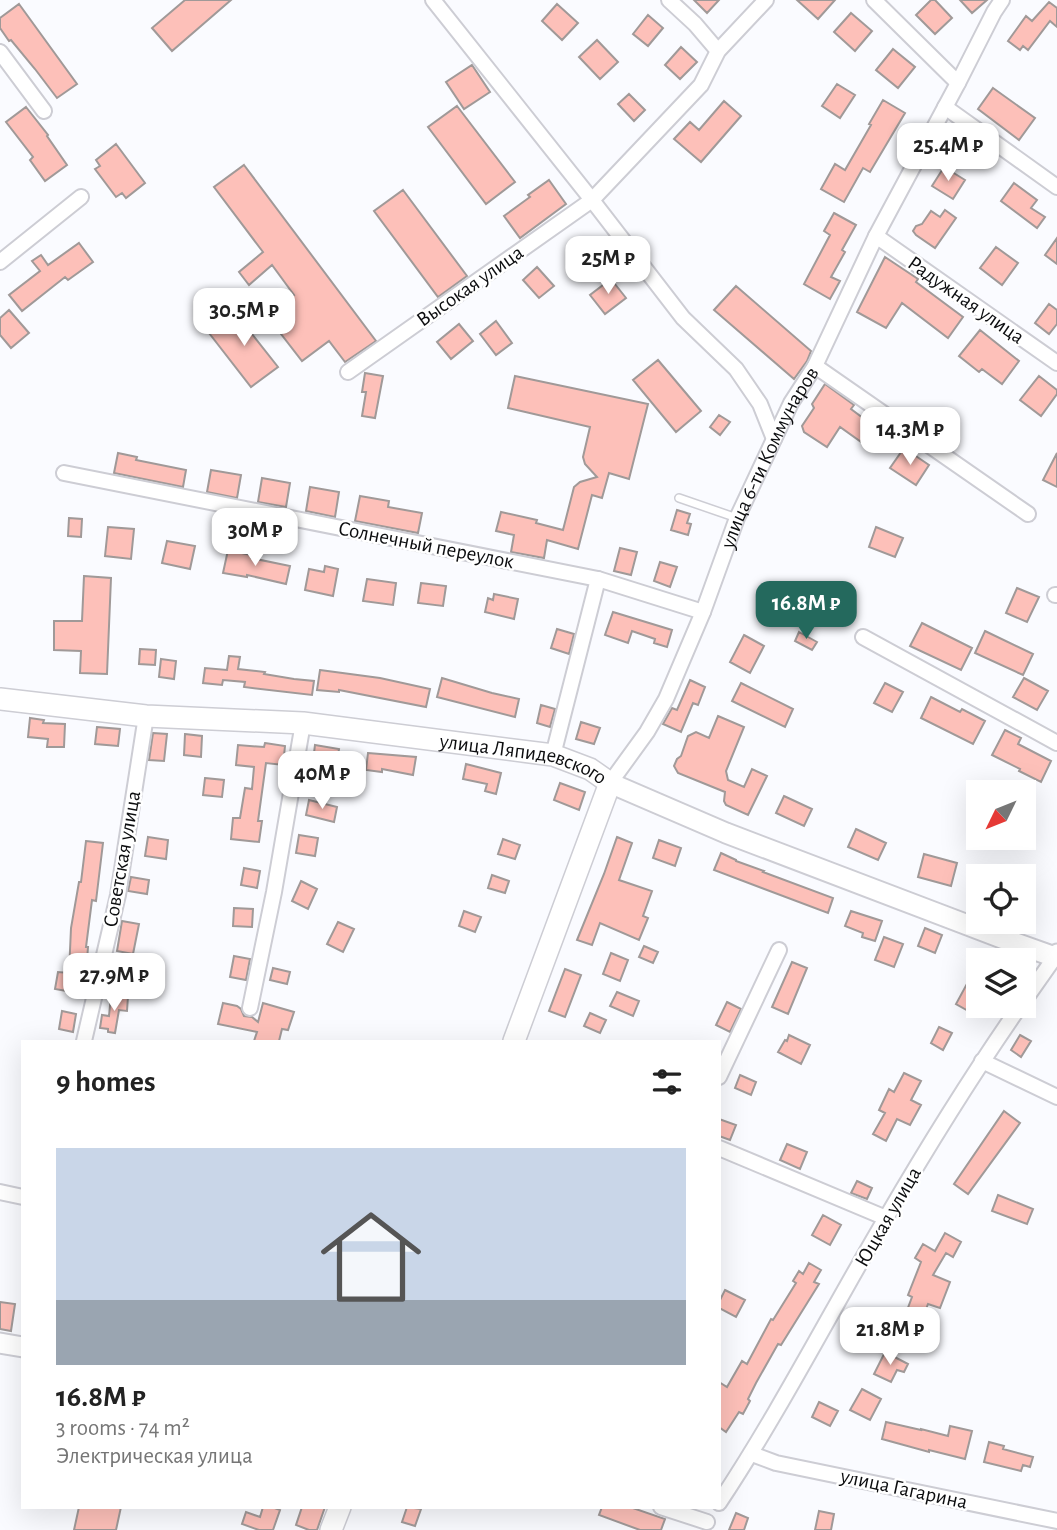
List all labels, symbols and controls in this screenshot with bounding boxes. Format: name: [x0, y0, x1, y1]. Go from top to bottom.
pin: 25.4M ₽: [883, 124, 1013, 183]
text: 25.4M ₽: [913, 134, 983, 157]
pin: 25M ₽: [559, 236, 657, 296]
street label: Высокая улица: [413, 241, 528, 330]
text: 25M ₽: [581, 247, 635, 270]
street label: Радужная улица: [904, 252, 1028, 348]
pin: 30.5M ₽: [179, 288, 309, 348]
text: 30.5M ₽: [209, 299, 279, 322]
street label: улица 6-ти Коммунаров: [716, 363, 822, 552]
pin: 14.3M ₽: [845, 407, 975, 467]
text: 14.3M ₽: [876, 418, 944, 441]
pin: 30M ₽: [206, 508, 304, 568]
street label: Солнечный переулок: [336, 518, 516, 572]
text: 30M ₽: [228, 519, 282, 542]
pin: 16.8M ₽: [741, 582, 871, 641]
text: 16.8M ₽: [772, 592, 840, 615]
street label: улица Ляпидевского: [437, 730, 611, 788]
pin: 40M ₽: [273, 752, 371, 811]
text: 40M ₽: [294, 762, 350, 785]
north arrow: [966, 780, 1036, 850]
map controls: [966, 780, 1036, 1018]
street label: Советская улица: [100, 789, 144, 929]
button: locate: [966, 864, 1036, 934]
button: layers: [966, 948, 1036, 1018]
pin: 27.9M ₽: [49, 954, 179, 1013]
text: 27.9M ₽: [79, 964, 149, 987]
icon: filters: [648, 1063, 686, 1101]
text: 9 homes: [56, 1067, 156, 1097]
street label: Юцкая улица: [851, 1163, 925, 1271]
icon: home: [308, 1194, 434, 1320]
pin: 21.8M ₽: [825, 1308, 955, 1367]
text: 21.8M ₽: [856, 1318, 924, 1341]
text: 16.8M ₽: [56, 1382, 145, 1412]
text: 3 rooms · 74 m²: [56, 1417, 190, 1440]
text: Электрическая улица: [56, 1445, 253, 1468]
street label: улица Гагарина: [838, 1465, 970, 1513]

